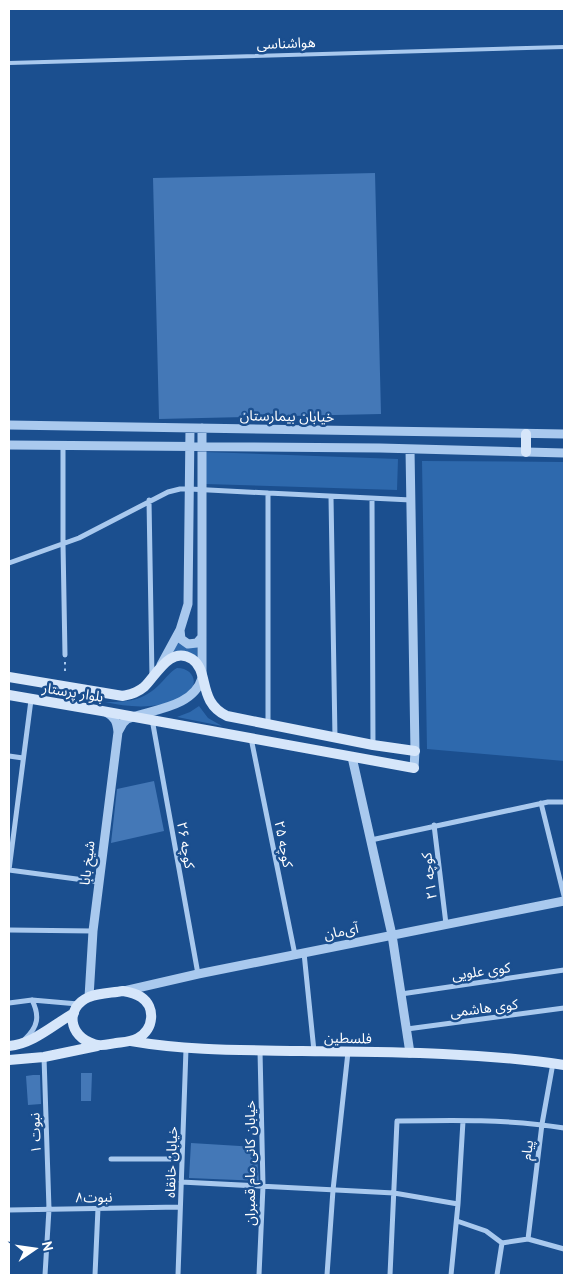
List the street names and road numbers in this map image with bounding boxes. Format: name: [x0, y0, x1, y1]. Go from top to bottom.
street label: هواشناسی: [256, 33, 316, 53]
street label: خیابان بیمارستان: [240, 406, 334, 426]
street label: بلوار پرستار: [40, 678, 105, 707]
street label: کوچه ۲۵: [270, 819, 297, 869]
street label: کوچه ۲۶: [172, 820, 199, 870]
street label: شیخ بابا: [75, 840, 101, 887]
street label: کوچه ۲۱: [417, 851, 442, 901]
street label: آی‌مان: [322, 918, 361, 943]
street label: کوی علویی: [450, 958, 512, 984]
street label: کوی هاشمی: [449, 995, 519, 1021]
street label: فلسطین: [324, 1029, 372, 1047]
street label: خیابان کانی مام قمبران: [241, 1100, 261, 1226]
street label: نبوت ۱: [25, 1112, 45, 1154]
street label: خیابان خانقاه: [161, 1126, 181, 1198]
street label: پیام: [517, 1139, 539, 1161]
street label: نبوت۸: [75, 1188, 113, 1206]

